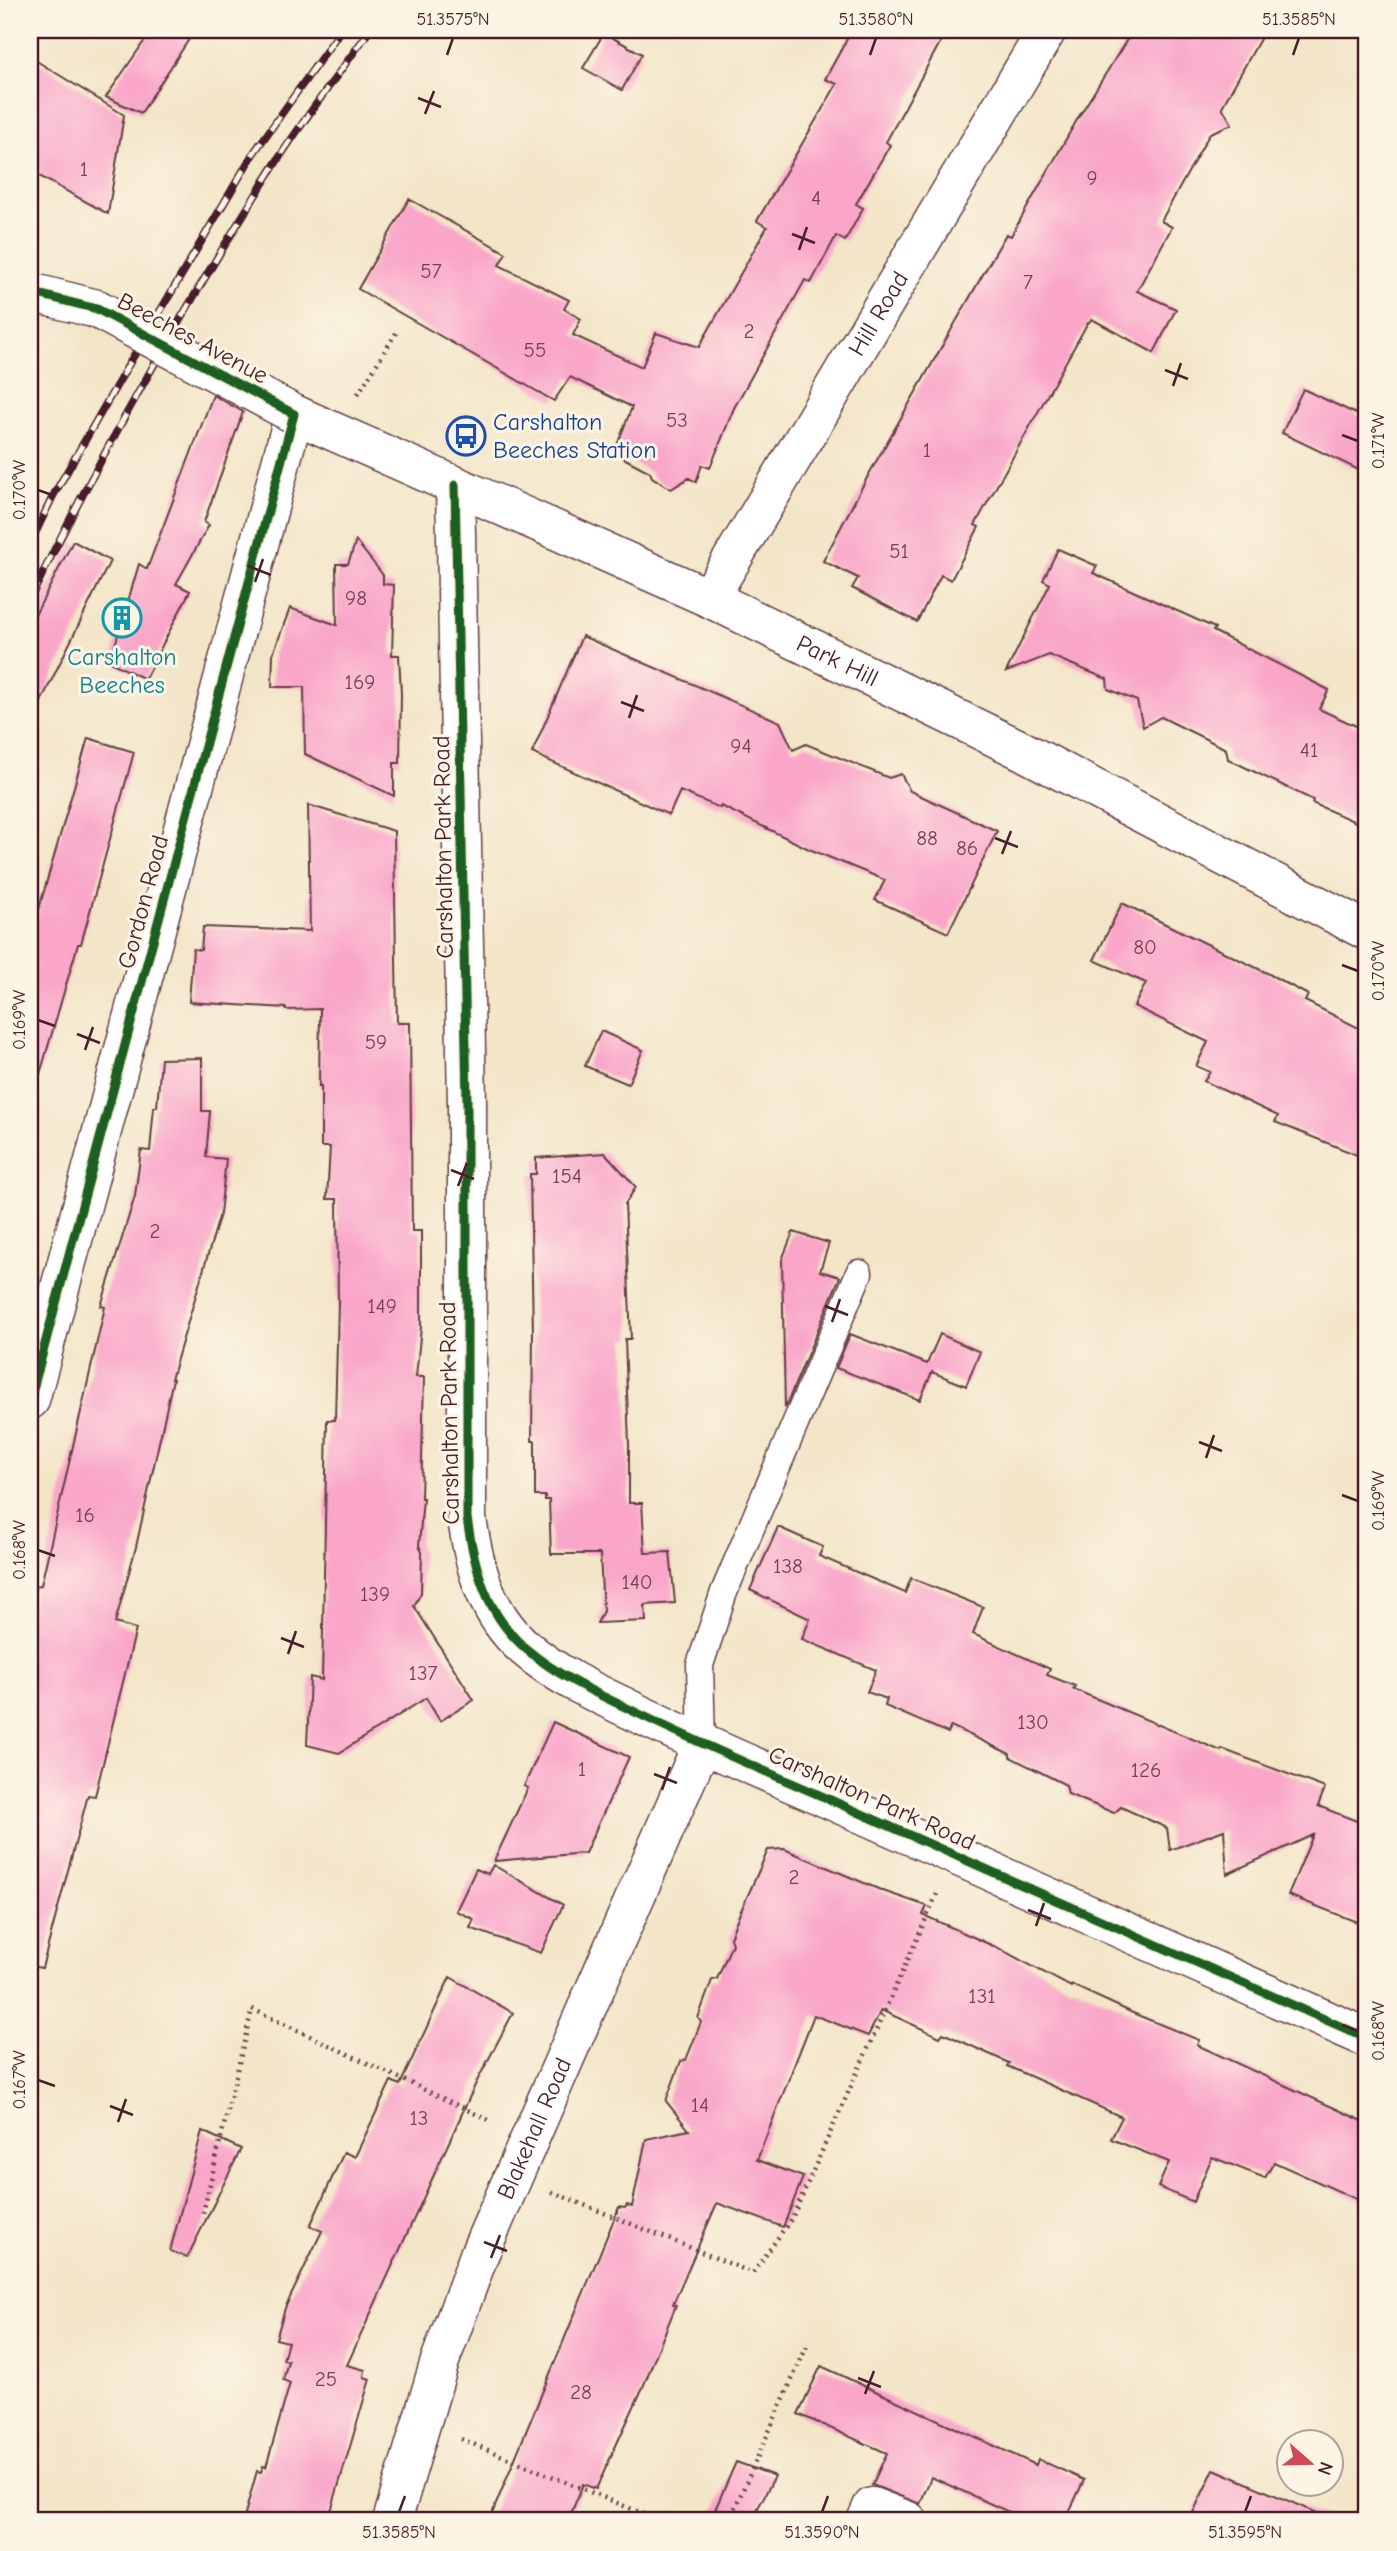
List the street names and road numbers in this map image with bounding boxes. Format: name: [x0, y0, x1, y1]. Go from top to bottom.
street label: Hill Road: [842, 266, 914, 361]
street label: Beeches Avenue: [113, 287, 273, 389]
street label: Park Hill: [792, 629, 883, 692]
street label: Carshalton Park Road: [427, 735, 459, 959]
street label: Gordon Road: [112, 832, 174, 972]
street label: Carshalton Park Road: [433, 1301, 465, 1525]
street label: Carshalton Park Road: [764, 1740, 980, 1856]
street label: Blakehall Road: [491, 2054, 577, 2203]

